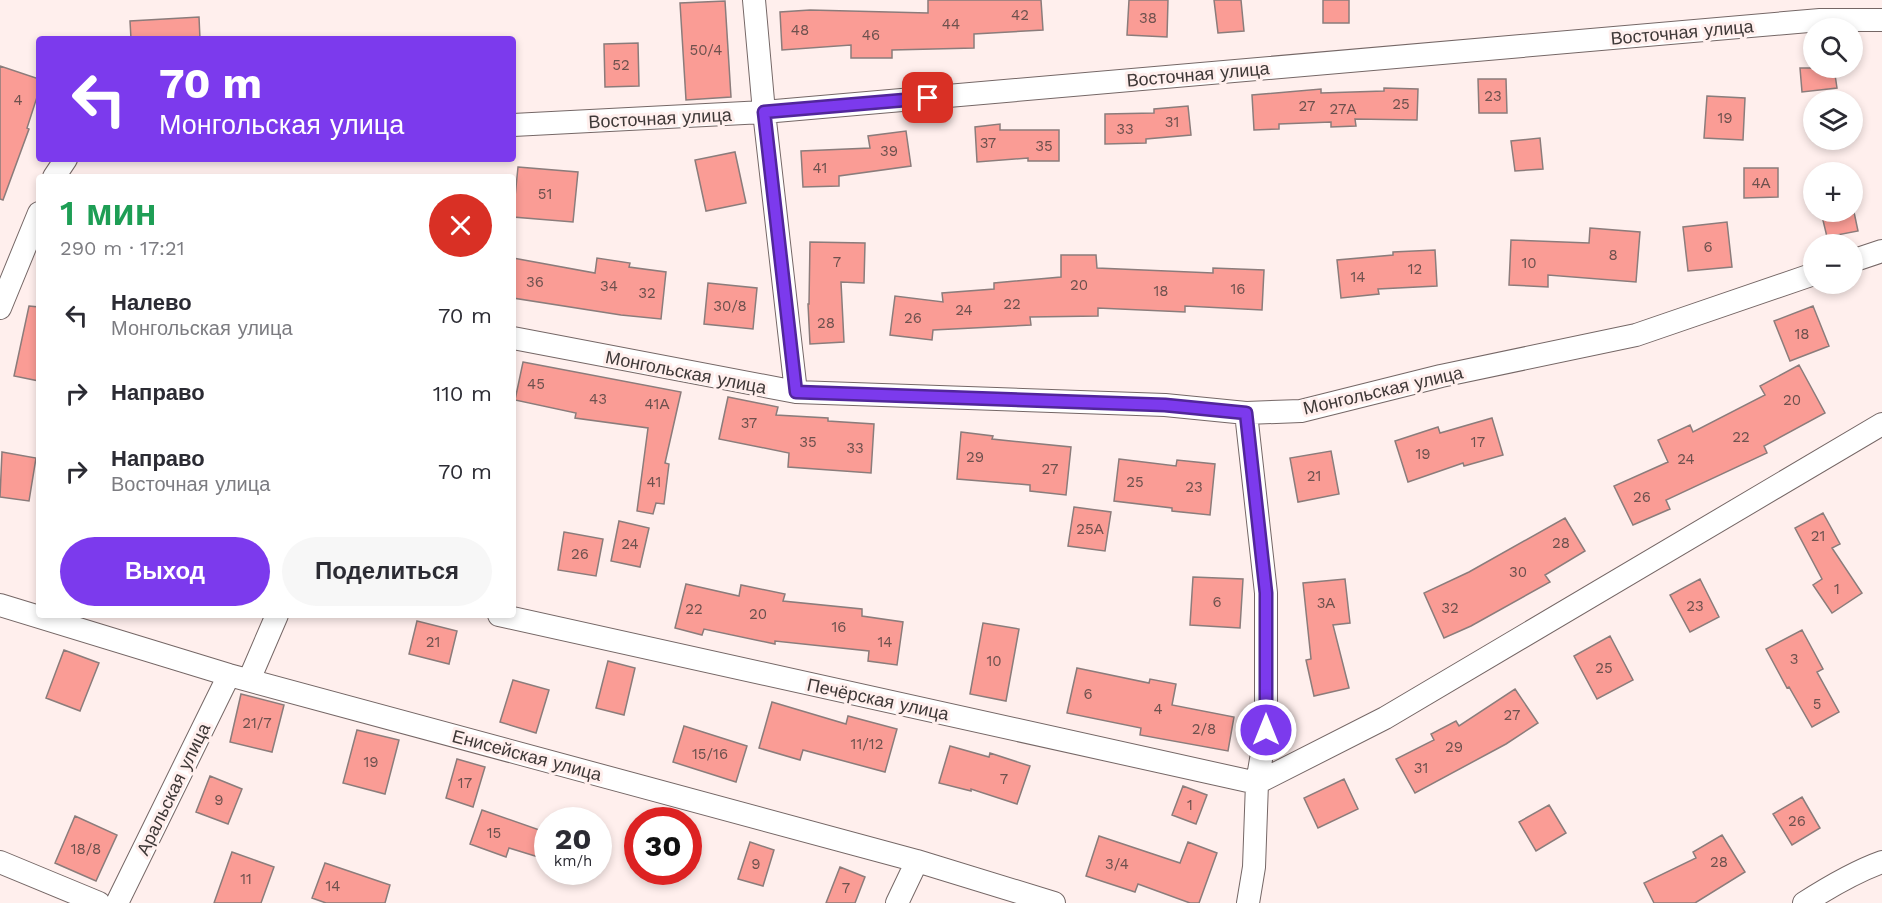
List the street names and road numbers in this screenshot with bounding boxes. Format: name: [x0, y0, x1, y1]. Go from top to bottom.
street label: Восточная улица: [1610, 15, 1755, 49]
street label: Восточная улица: [1126, 57, 1271, 91]
street label: Восточная улица: [588, 104, 733, 132]
street label: Монгольская улица: [604, 346, 769, 398]
street label: Монгольская улица: [1301, 361, 1466, 419]
street label: Печёрская улица: [805, 674, 952, 724]
street label: Аральская улица: [132, 719, 215, 859]
street label: Енисейская улица: [450, 725, 605, 785]

